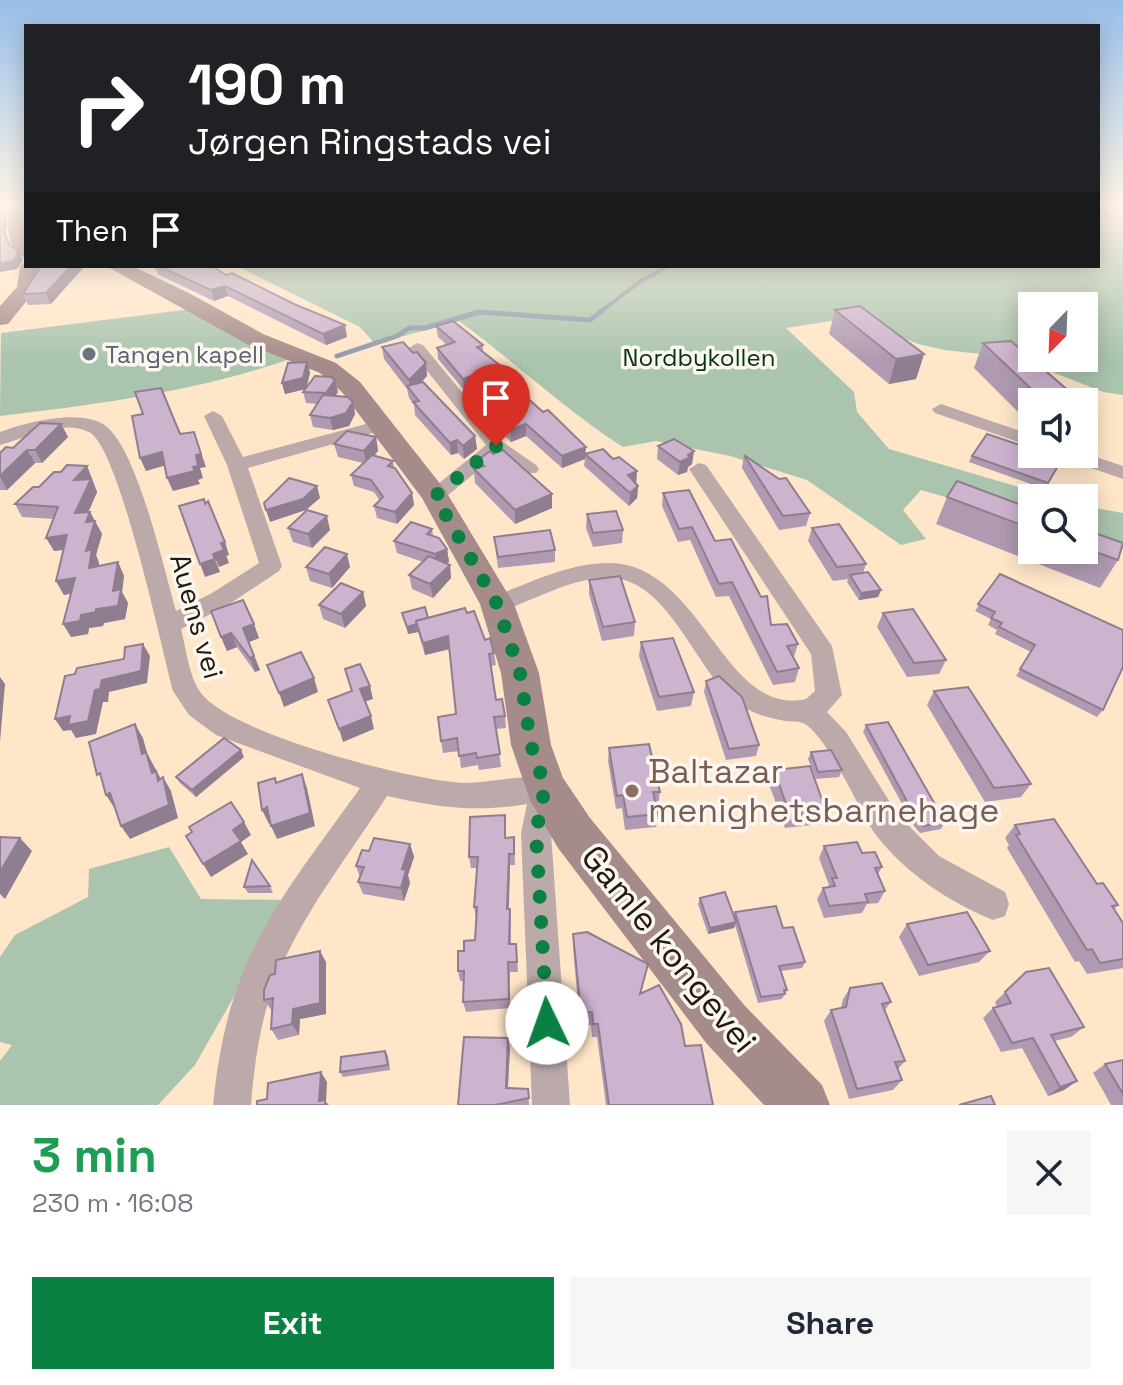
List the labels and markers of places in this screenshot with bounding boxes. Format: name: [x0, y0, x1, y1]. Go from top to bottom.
place label: Tangen kapell: [105, 339, 264, 370]
marker: Tangen kapell: [80, 345, 98, 363]
pin: [462, 364, 530, 446]
place label: Baltazar menighetsbarnehage: [648, 750, 999, 832]
marker: Baltazar menighetsbarnehage: [623, 782, 641, 800]

